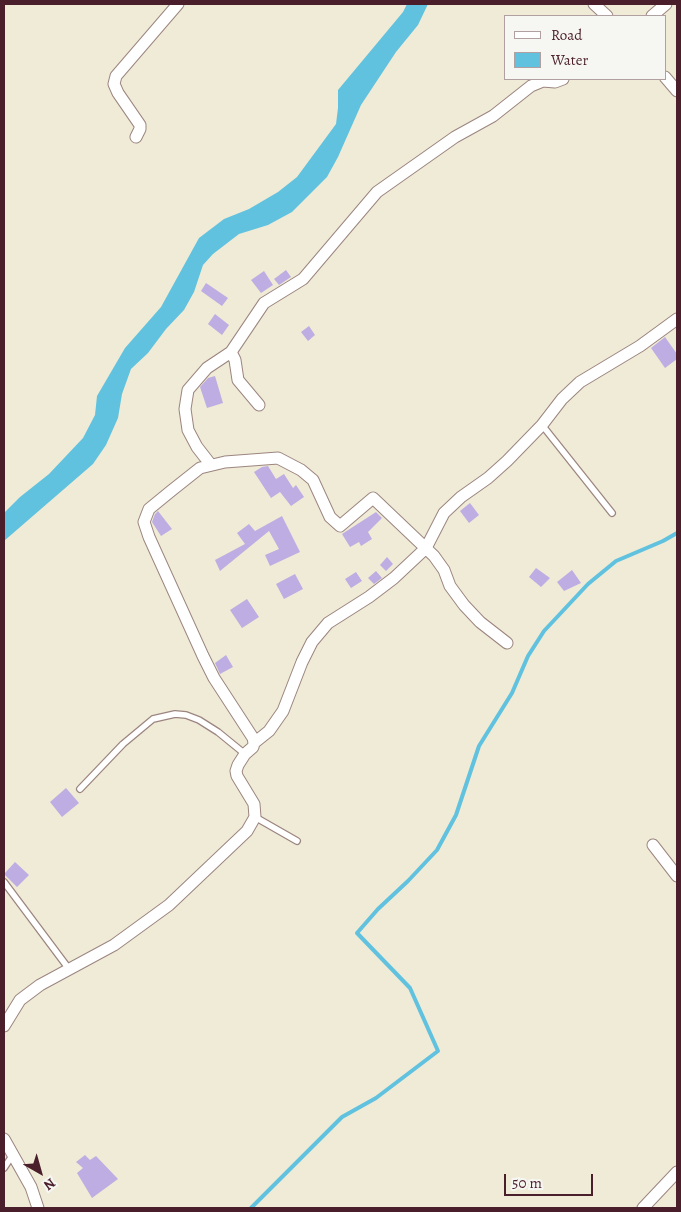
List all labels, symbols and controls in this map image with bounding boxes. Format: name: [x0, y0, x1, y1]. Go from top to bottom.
legend: [503, 15, 666, 80]
text: Road: [551, 25, 582, 45]
text: Water: [551, 50, 588, 70]
north arrow: [15, 1147, 65, 1197]
scale bar: [506, 1164, 595, 1196]
text: 50 m: [512, 1173, 542, 1193]
text: N: [40, 1174, 59, 1195]

